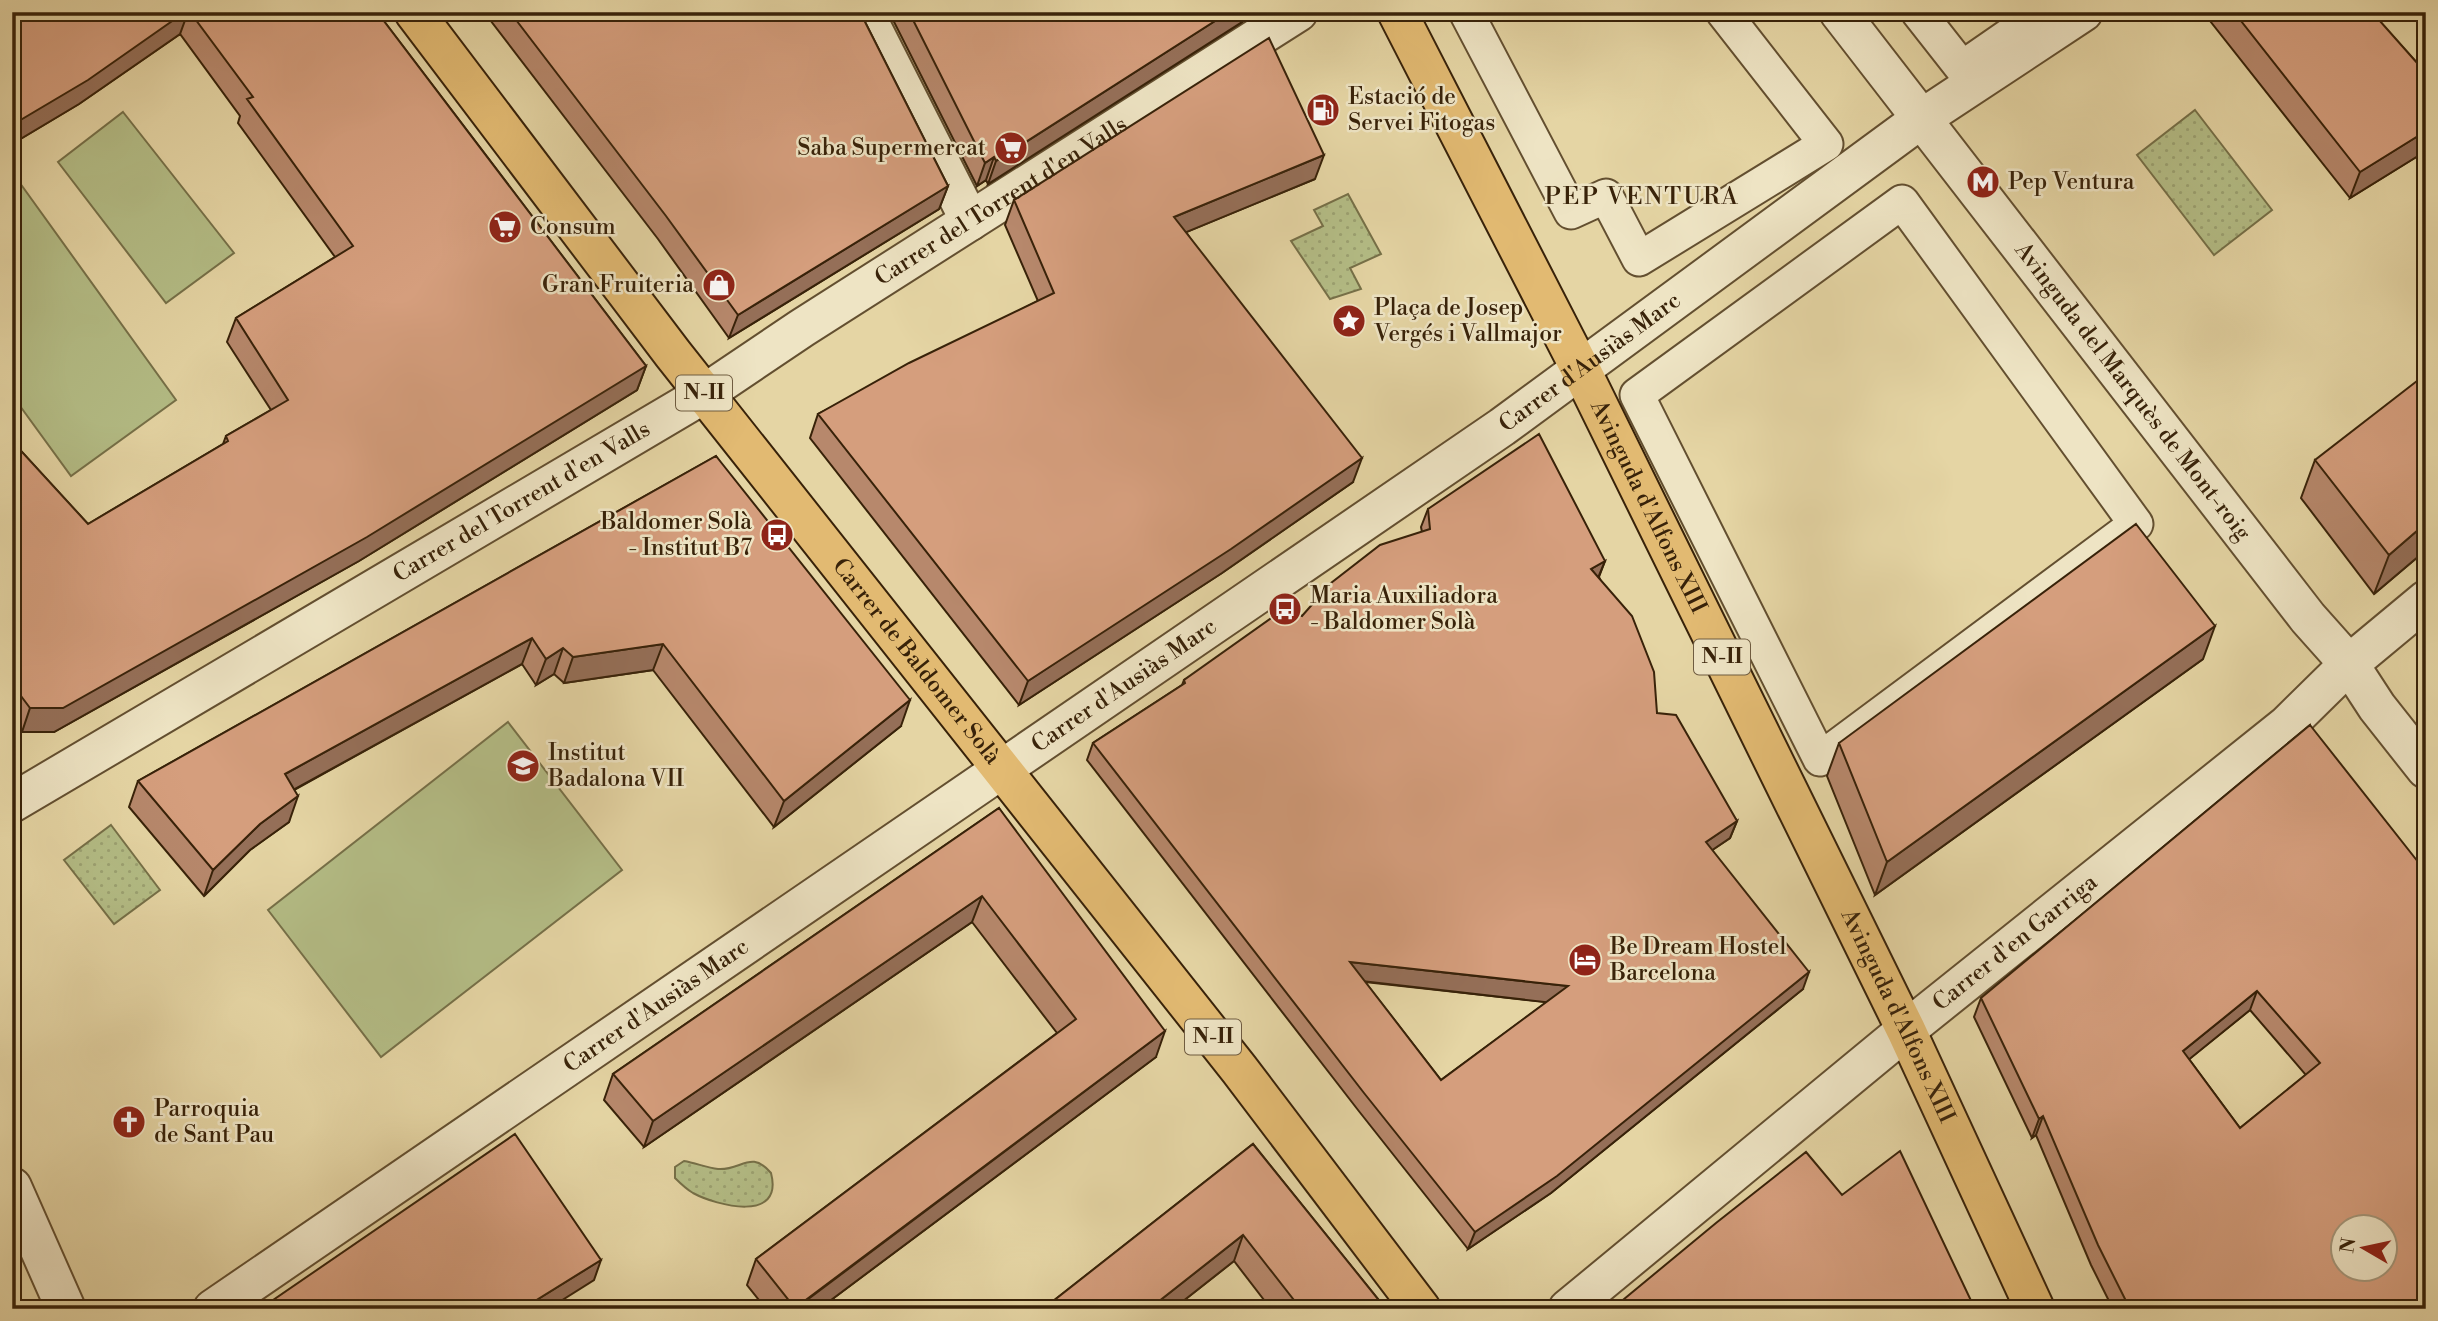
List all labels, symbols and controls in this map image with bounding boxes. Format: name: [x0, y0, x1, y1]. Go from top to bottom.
place label: Estació de Servei Fitogas: [1348, 83, 1495, 137]
fuel station icon: Estació de Servei Fitogas: [1304, 91, 1342, 129]
street label: Carrer del Torrent d'en Valls: [870, 110, 1132, 292]
supermarket icon: Saba Supermercat: [992, 129, 1030, 167]
place label: Saba Supermercat: [797, 134, 986, 162]
metro station icon: Pep Ventura: [1964, 163, 2002, 201]
place label: Pep Ventura: [2008, 168, 2135, 196]
district label: PEP VENTURA: [1544, 182, 1740, 212]
supermarket icon: Consum: [486, 208, 524, 246]
place label: Consum: [530, 213, 616, 241]
street label: Avinguda del Marquès de Mont-roig: [2008, 236, 2257, 546]
shop icon: Gran Fruiteria: [700, 266, 738, 304]
place label: Gran Fruiteria: [542, 271, 694, 299]
street label: Carrer d'Ausiàs Marc: [1494, 286, 1686, 438]
place label: Plaça de Josep Vergés i Vallmajor: [1373, 294, 1562, 348]
place icon: Plaça de Josep Vergés i Vallmajor: [1330, 302, 1368, 340]
road number: N-II: [676, 376, 732, 410]
street label: Avinguda d'Alfons XIII: [1584, 395, 1713, 618]
street label: Carrer del Torrent d'en Valls: [388, 415, 655, 589]
place label: Baldomer Solà - Institut B7: [599, 508, 752, 562]
bus stop icon: Baldomer Solà - Institut B7: [758, 516, 796, 554]
street label: Carrer de Baldomer Solà: [826, 553, 1007, 770]
place label: Maria Auxiliadora - Baldomer Solà: [1310, 582, 1498, 636]
bus stop icon: Maria Auxiliadora - Baldomer Solà: [1266, 590, 1304, 628]
street label: Carrer d'Ausiàs Marc: [1026, 612, 1222, 759]
road number: N-II: [1694, 640, 1750, 674]
place label: Institut Badalona VII: [547, 739, 684, 793]
school or university icon: Institut Badalona VII: [504, 747, 542, 785]
street label: Carrer d'en Garriga: [1927, 868, 2103, 1017]
street label: Avinguda d'Alfons XIII: [1834, 903, 1961, 1128]
street label: Carrer d'Ausiàs Marc: [558, 933, 754, 1079]
place label: Be Dream Hostel Barcelona: [1609, 933, 1786, 987]
hotel icon: Be Dream Hostel Barcelona: [1566, 941, 1604, 979]
road number: N-II: [1185, 1020, 1241, 1054]
place label: Parroquia de Sant Pau: [154, 1095, 274, 1149]
church icon: Parroquia de Sant Pau: [110, 1103, 148, 1141]
north arrow: [2330, 1212, 2400, 1282]
text: N: [2335, 1236, 2361, 1255]

